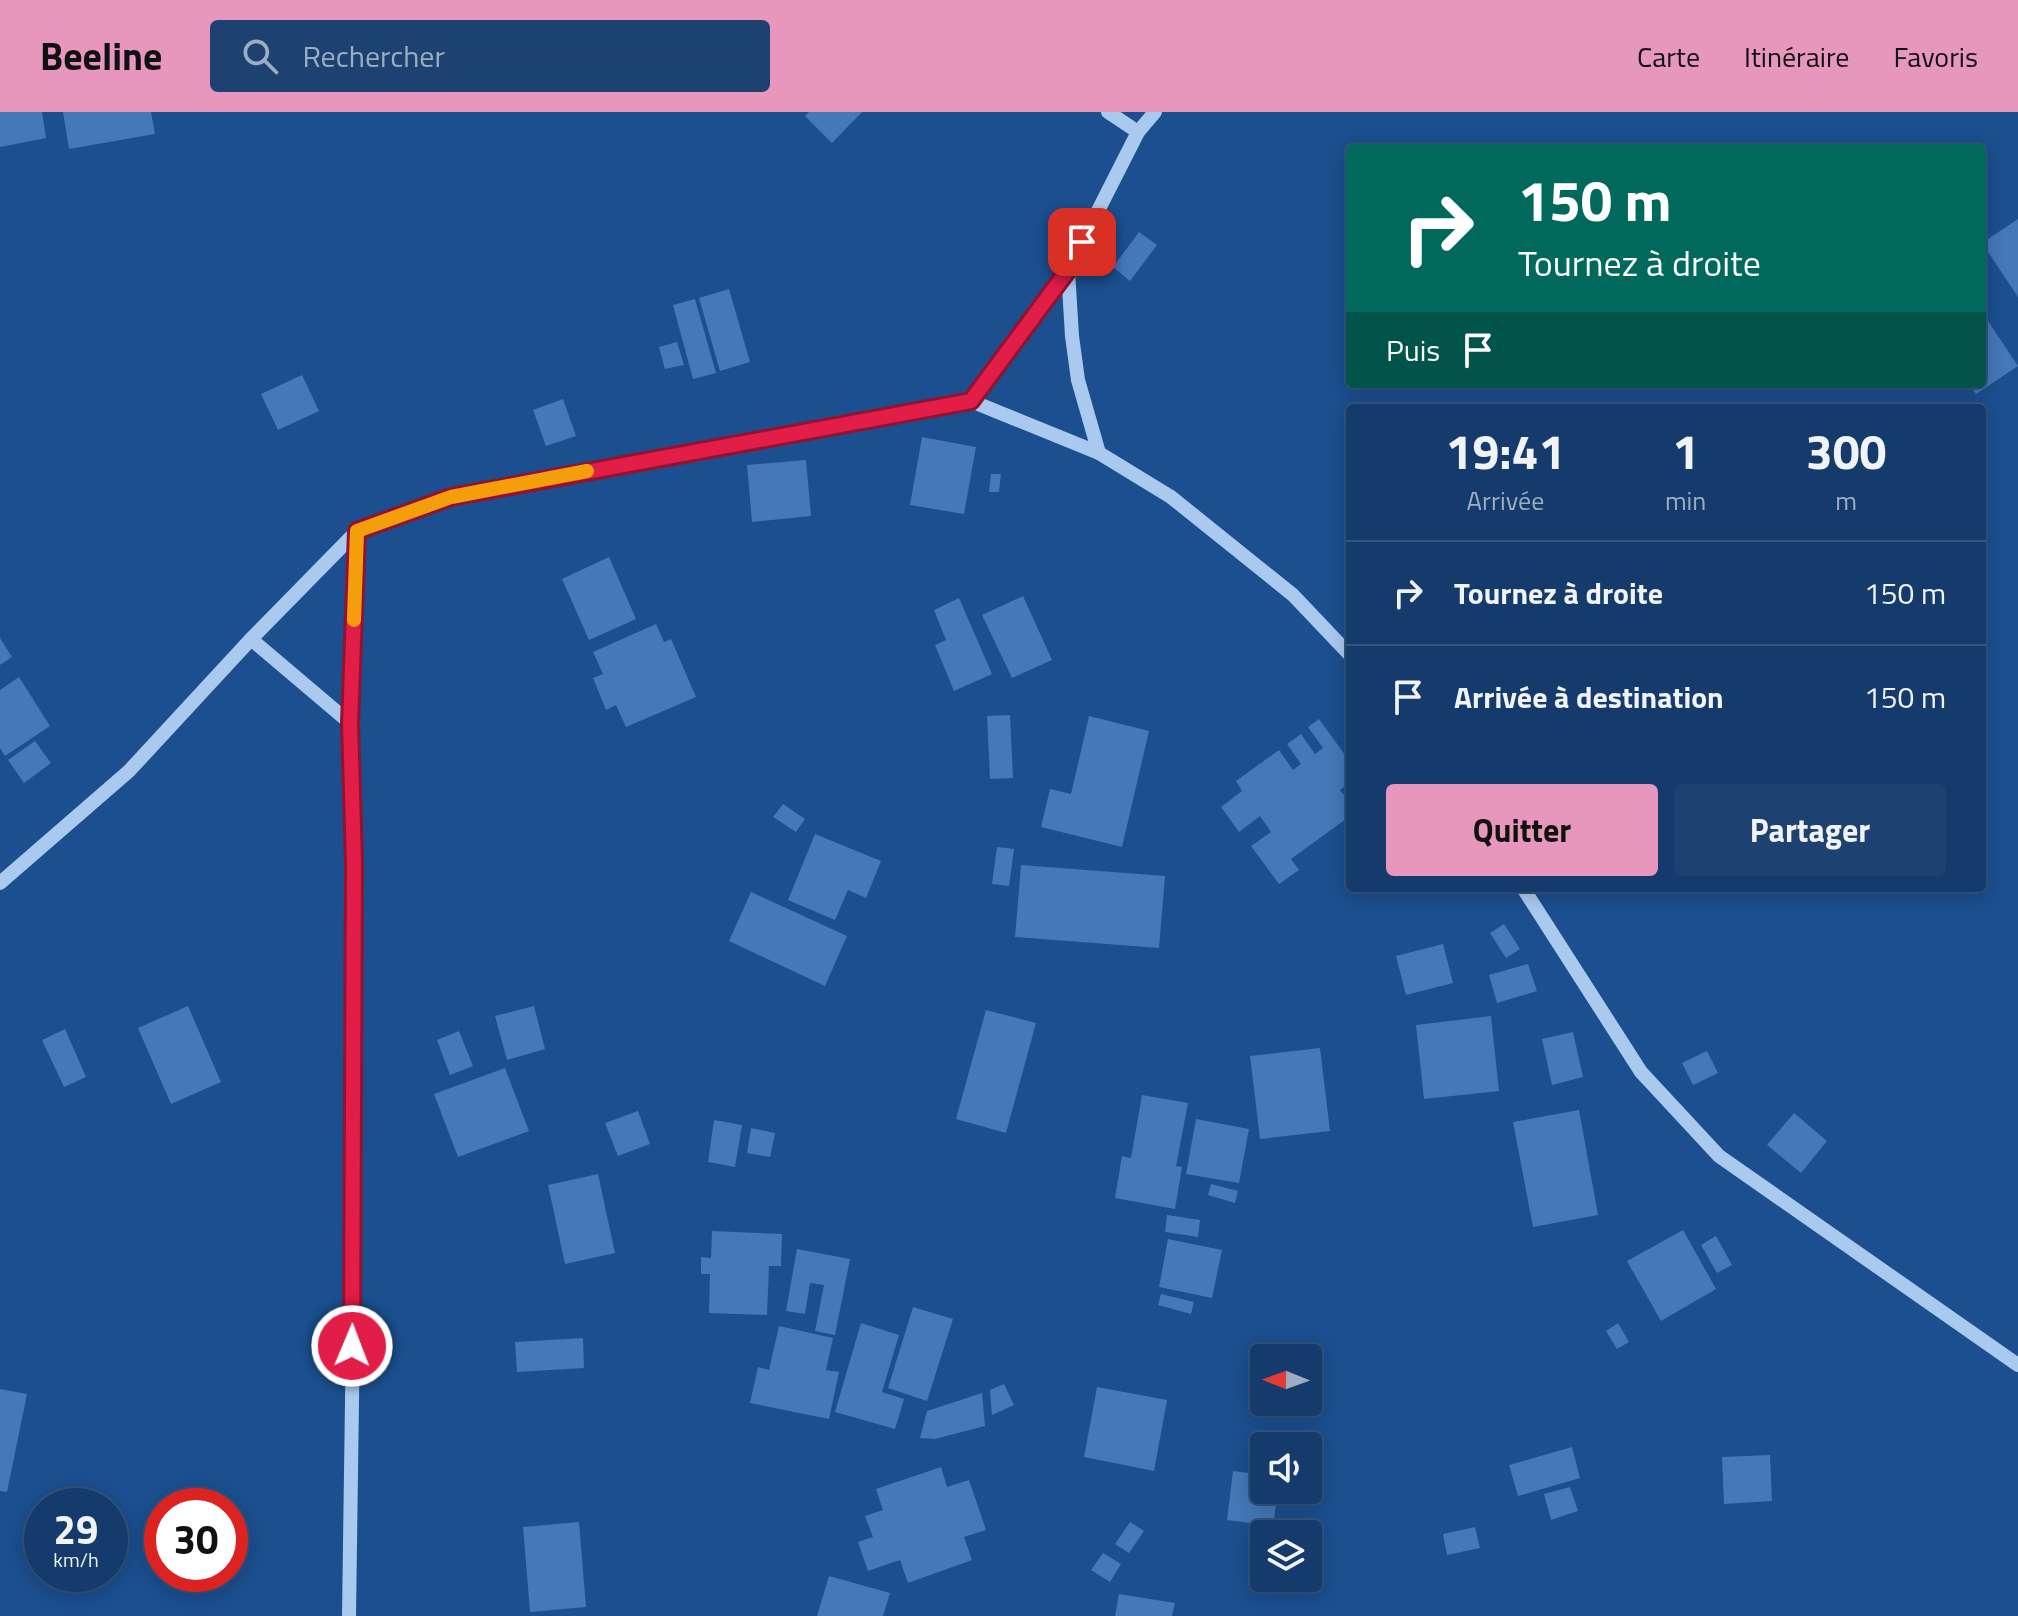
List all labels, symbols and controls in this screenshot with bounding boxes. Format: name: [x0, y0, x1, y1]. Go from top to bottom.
search box: [210, 20, 770, 92]
text: Beeline: [40, 27, 162, 85]
text: Rechercher: [302, 33, 445, 79]
icon: search: [238, 34, 282, 78]
text: Carte: [1637, 35, 1700, 78]
text: Itinéraire: [1744, 35, 1849, 78]
text: Favoris: [1893, 35, 1978, 78]
text: 150 m: [1518, 158, 1671, 243]
icon: right: [1386, 176, 1490, 280]
pin: [1048, 208, 1116, 276]
icon: arrive: [1060, 220, 1104, 264]
text: Tournez à droite: [1518, 235, 1761, 290]
text: Puis: [1386, 327, 1440, 373]
icon: arrive: [1456, 328, 1500, 372]
text: 19:41: [1446, 415, 1565, 488]
text: 1: [1672, 415, 1699, 488]
text: 300: [1806, 415, 1886, 488]
text: Arrivée: [1467, 481, 1544, 520]
text: min: [1665, 481, 1706, 520]
text: m: [1835, 481, 1857, 520]
text: Tournez à droite: [1454, 570, 1663, 616]
text: 150 m: [1864, 570, 1946, 616]
icon: right: [1386, 571, 1430, 615]
text: Arrivée à destination: [1454, 674, 1724, 720]
text: 150 m: [1864, 674, 1946, 720]
icon: arrive: [1386, 675, 1430, 719]
button: Quitter: [1386, 784, 1658, 876]
button: Partager: [1674, 784, 1946, 876]
position arrow: [310, 1304, 394, 1388]
north arrow: [1250, 1344, 1322, 1416]
map controls: [1250, 1344, 1322, 1592]
button: sound: [1250, 1432, 1322, 1504]
speed limit sign: 30: [144, 1488, 248, 1592]
text: 29: [54, 1499, 98, 1560]
button: layers: [1250, 1520, 1322, 1592]
text: km/h: [53, 1544, 99, 1575]

